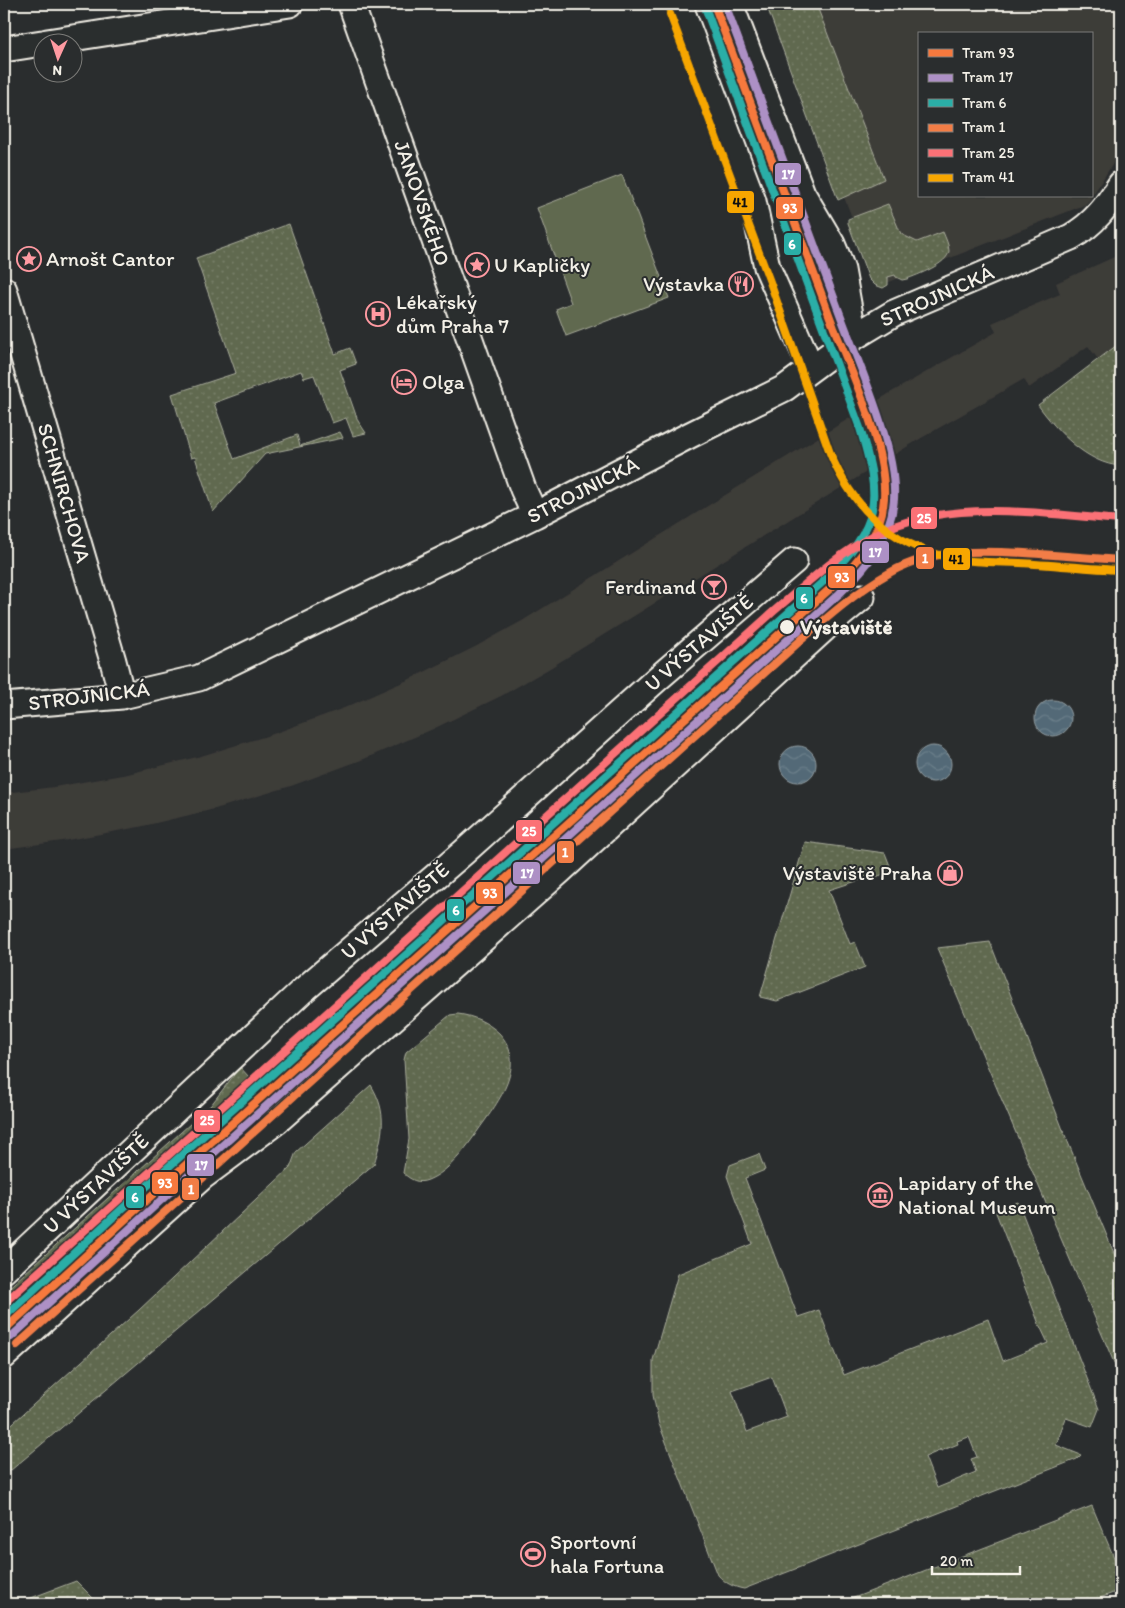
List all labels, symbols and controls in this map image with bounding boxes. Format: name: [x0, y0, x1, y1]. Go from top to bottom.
north arrow: [32, 32, 82, 82]
legend: [918, 32, 1092, 198]
text: Tram 93: [962, 44, 1015, 62]
text: N: [52, 62, 63, 79]
text: Tram 17: [962, 68, 1014, 86]
text: Tram 6: [962, 94, 1007, 112]
text: Tram 1: [962, 118, 1006, 136]
street label: JANOVSKÉHO: [389, 137, 456, 269]
text: Tram 25: [962, 144, 1014, 162]
line badge: 17: [774, 162, 802, 186]
text: 17: [781, 166, 795, 183]
text: Tram 41: [962, 168, 1015, 186]
line badge: 41: [726, 190, 755, 214]
text: 41: [733, 194, 748, 211]
line badge: 93: [775, 196, 804, 220]
text: 93: [783, 200, 798, 217]
line badge: 6: [783, 232, 802, 256]
text: 6: [788, 236, 796, 253]
place icon: Arnošt Cantor: [16, 246, 42, 272]
place label: Arnošt Cantor: [46, 246, 175, 271]
place icon: U Kapličky: [464, 252, 490, 278]
place label: U Kapličky: [494, 252, 590, 277]
street label: STROJNICKÁ: [876, 259, 998, 332]
place label: Výstavka: [643, 271, 724, 296]
restaurant icon: Výstavka: [728, 271, 754, 297]
place label: Lékařský dům Praha 7: [396, 289, 509, 338]
hospital icon: Lékařský dům Praha 7: [365, 301, 391, 327]
hotel icon: Olga: [391, 369, 417, 395]
place label: Olga: [422, 369, 465, 394]
street label: SCHNIRCHOVA: [33, 420, 96, 566]
street label: STROJNICKÁ: [523, 450, 643, 528]
line badge: 25: [910, 506, 938, 530]
text: 25: [917, 510, 932, 527]
line badge: 17: [861, 540, 890, 564]
text: 17: [868, 544, 882, 561]
line badge: 1: [915, 546, 935, 570]
line badge: 41: [942, 547, 971, 571]
text: 1: [922, 550, 929, 567]
text: 41: [949, 551, 964, 568]
line badge: 93: [827, 565, 856, 589]
text: 93: [835, 569, 850, 586]
place label: Ferdinand: [605, 574, 696, 599]
bar icon: Ferdinand: [701, 574, 727, 600]
line badge: 6: [795, 586, 814, 610]
street label: U VÝSTAVIŠTĚ: [639, 589, 758, 696]
text: 6: [800, 590, 808, 607]
place label: Výstaviště: [800, 614, 893, 640]
marker: Výstaviště: [778, 618, 796, 636]
street label: STROJNICKÁ: [27, 676, 152, 715]
line badge: 25: [515, 819, 543, 843]
text: 25: [522, 823, 537, 840]
line badge: 1: [556, 840, 575, 864]
text: 1: [562, 844, 569, 861]
street label: U VÝSTAVIŠTĚ: [335, 857, 454, 964]
place label: Výstaviště Praha: [782, 860, 932, 885]
shop icon: Výstaviště Praha: [937, 860, 963, 886]
line badge: 17: [512, 861, 541, 885]
text: 17: [520, 865, 534, 882]
line badge: 93: [475, 881, 504, 905]
text: 93: [483, 885, 498, 902]
line badge: 6: [446, 898, 465, 922]
text: 6: [452, 902, 460, 919]
line badge: 25: [193, 1109, 221, 1133]
text: 25: [200, 1112, 215, 1129]
street label: U VÝSTAVIŠTĚ: [38, 1128, 154, 1239]
line badge: 17: [186, 1153, 215, 1177]
text: 17: [194, 1157, 208, 1174]
place label: Lapidary of the National Museum: [898, 1170, 1056, 1219]
line badge: 93: [151, 1171, 179, 1195]
text: 93: [158, 1175, 173, 1192]
line badge: 1: [181, 1177, 200, 1201]
text: 1: [188, 1181, 195, 1198]
museum icon: Lapidary of the National Museum: [867, 1182, 893, 1208]
line badge: 6: [125, 1185, 145, 1209]
text: 6: [131, 1189, 139, 1206]
place label: Sportovní hala Fortuna: [550, 1529, 664, 1578]
sports icon: Sportovní hala Fortuna: [520, 1541, 546, 1567]
scale bar: [932, 1543, 1020, 1575]
text: 20 m: [940, 1552, 974, 1570]

